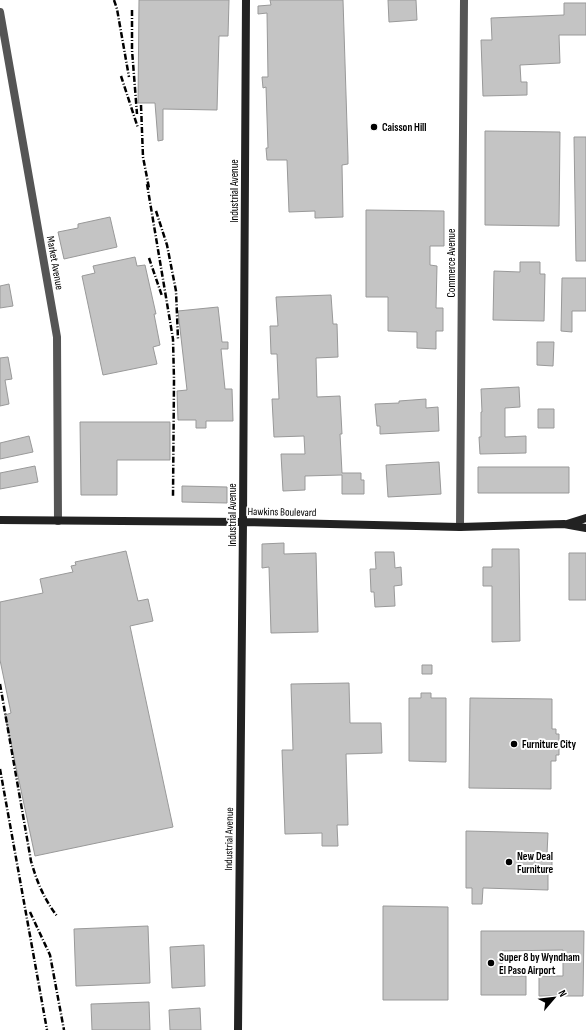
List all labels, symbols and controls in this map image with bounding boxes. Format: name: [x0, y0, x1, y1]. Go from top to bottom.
place label: Caisson Hill: [382, 121, 427, 134]
marker: Caisson Hill: [369, 122, 379, 132]
street label: Industrial Avenue: [228, 159, 241, 223]
street label: Commerce Avenue: [445, 229, 458, 297]
street label: Market Avenue: [44, 235, 66, 291]
street label: Industrial Avenue: [226, 483, 239, 547]
street label: Hawkins Boulevard: [247, 505, 317, 519]
place label: Furniture City: [522, 738, 577, 751]
marker: Furniture City: [509, 739, 519, 749]
street label: Industrial Avenue: [222, 807, 236, 871]
place label: New Deal Furniture: [517, 850, 554, 876]
marker: New Deal Furniture: [504, 857, 514, 867]
place label: Super 8 by Wyndham El Paso Airport: [499, 951, 580, 977]
marker: Super 8 by Wyndham El Paso Airport: [486, 958, 496, 968]
north arrow: [534, 978, 574, 1018]
text: N: [555, 988, 570, 999]

